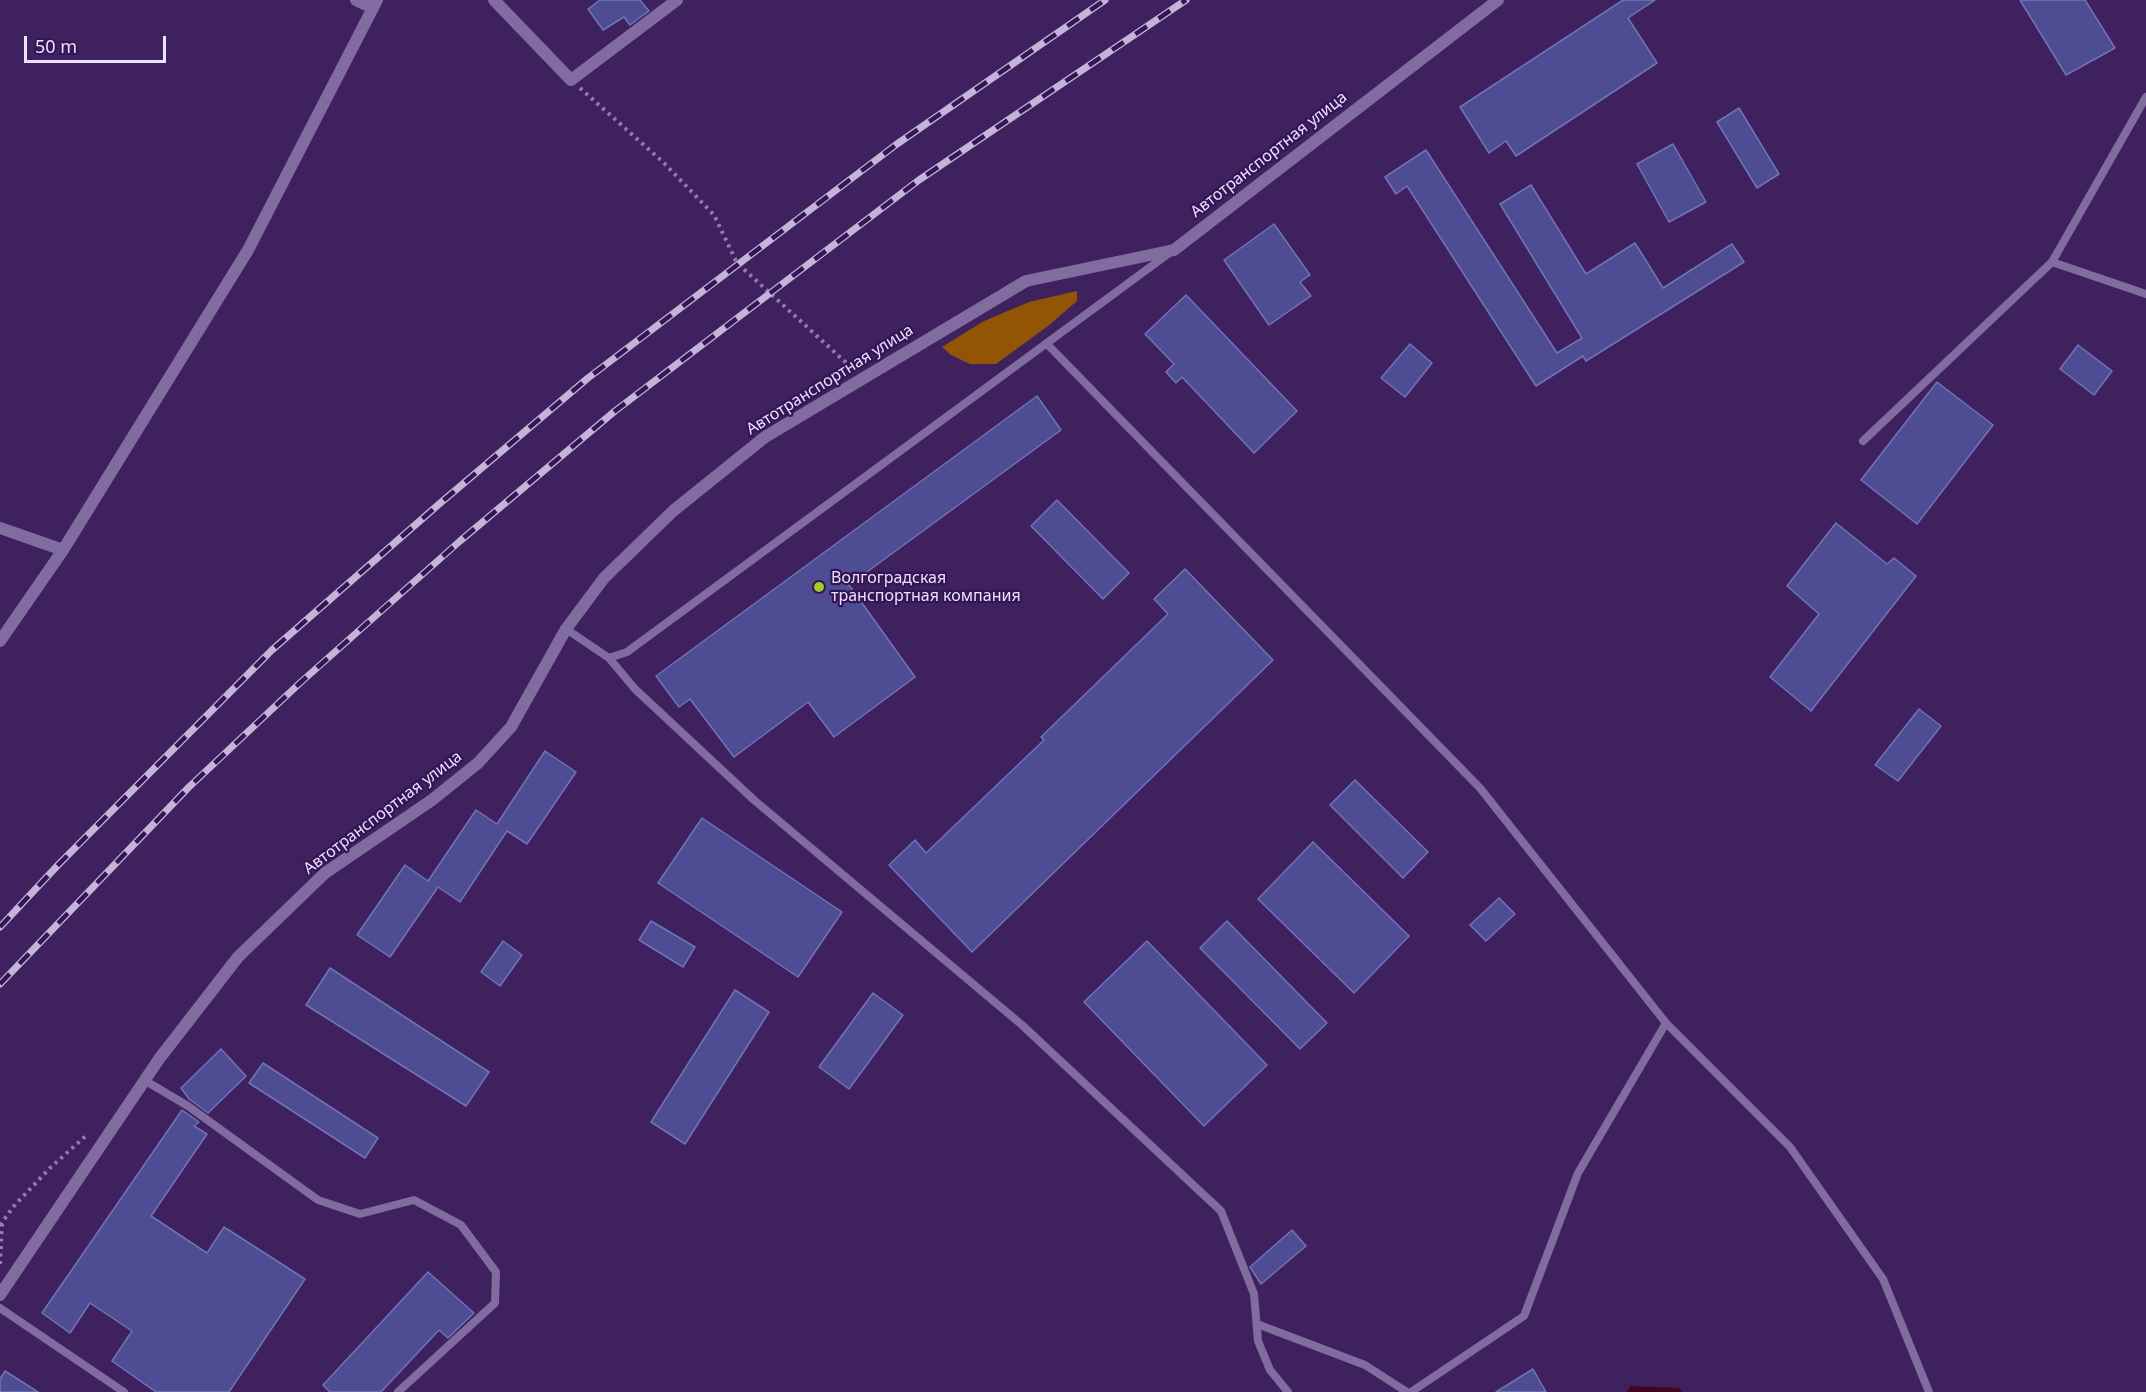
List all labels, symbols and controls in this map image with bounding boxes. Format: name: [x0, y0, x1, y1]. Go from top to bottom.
scale bar: [27, 24, 170, 62]
text: 50 m: [35, 34, 77, 58]
street label: Автотранспортная улица: [1187, 88, 1351, 222]
street label: Автотранспортная улица: [743, 321, 917, 439]
place label: Волгоградская транспортная компания: [831, 568, 1021, 606]
marker: Волгоградская транспортная компания: [812, 580, 826, 594]
street label: Автотранспортная улица: [300, 747, 466, 879]

